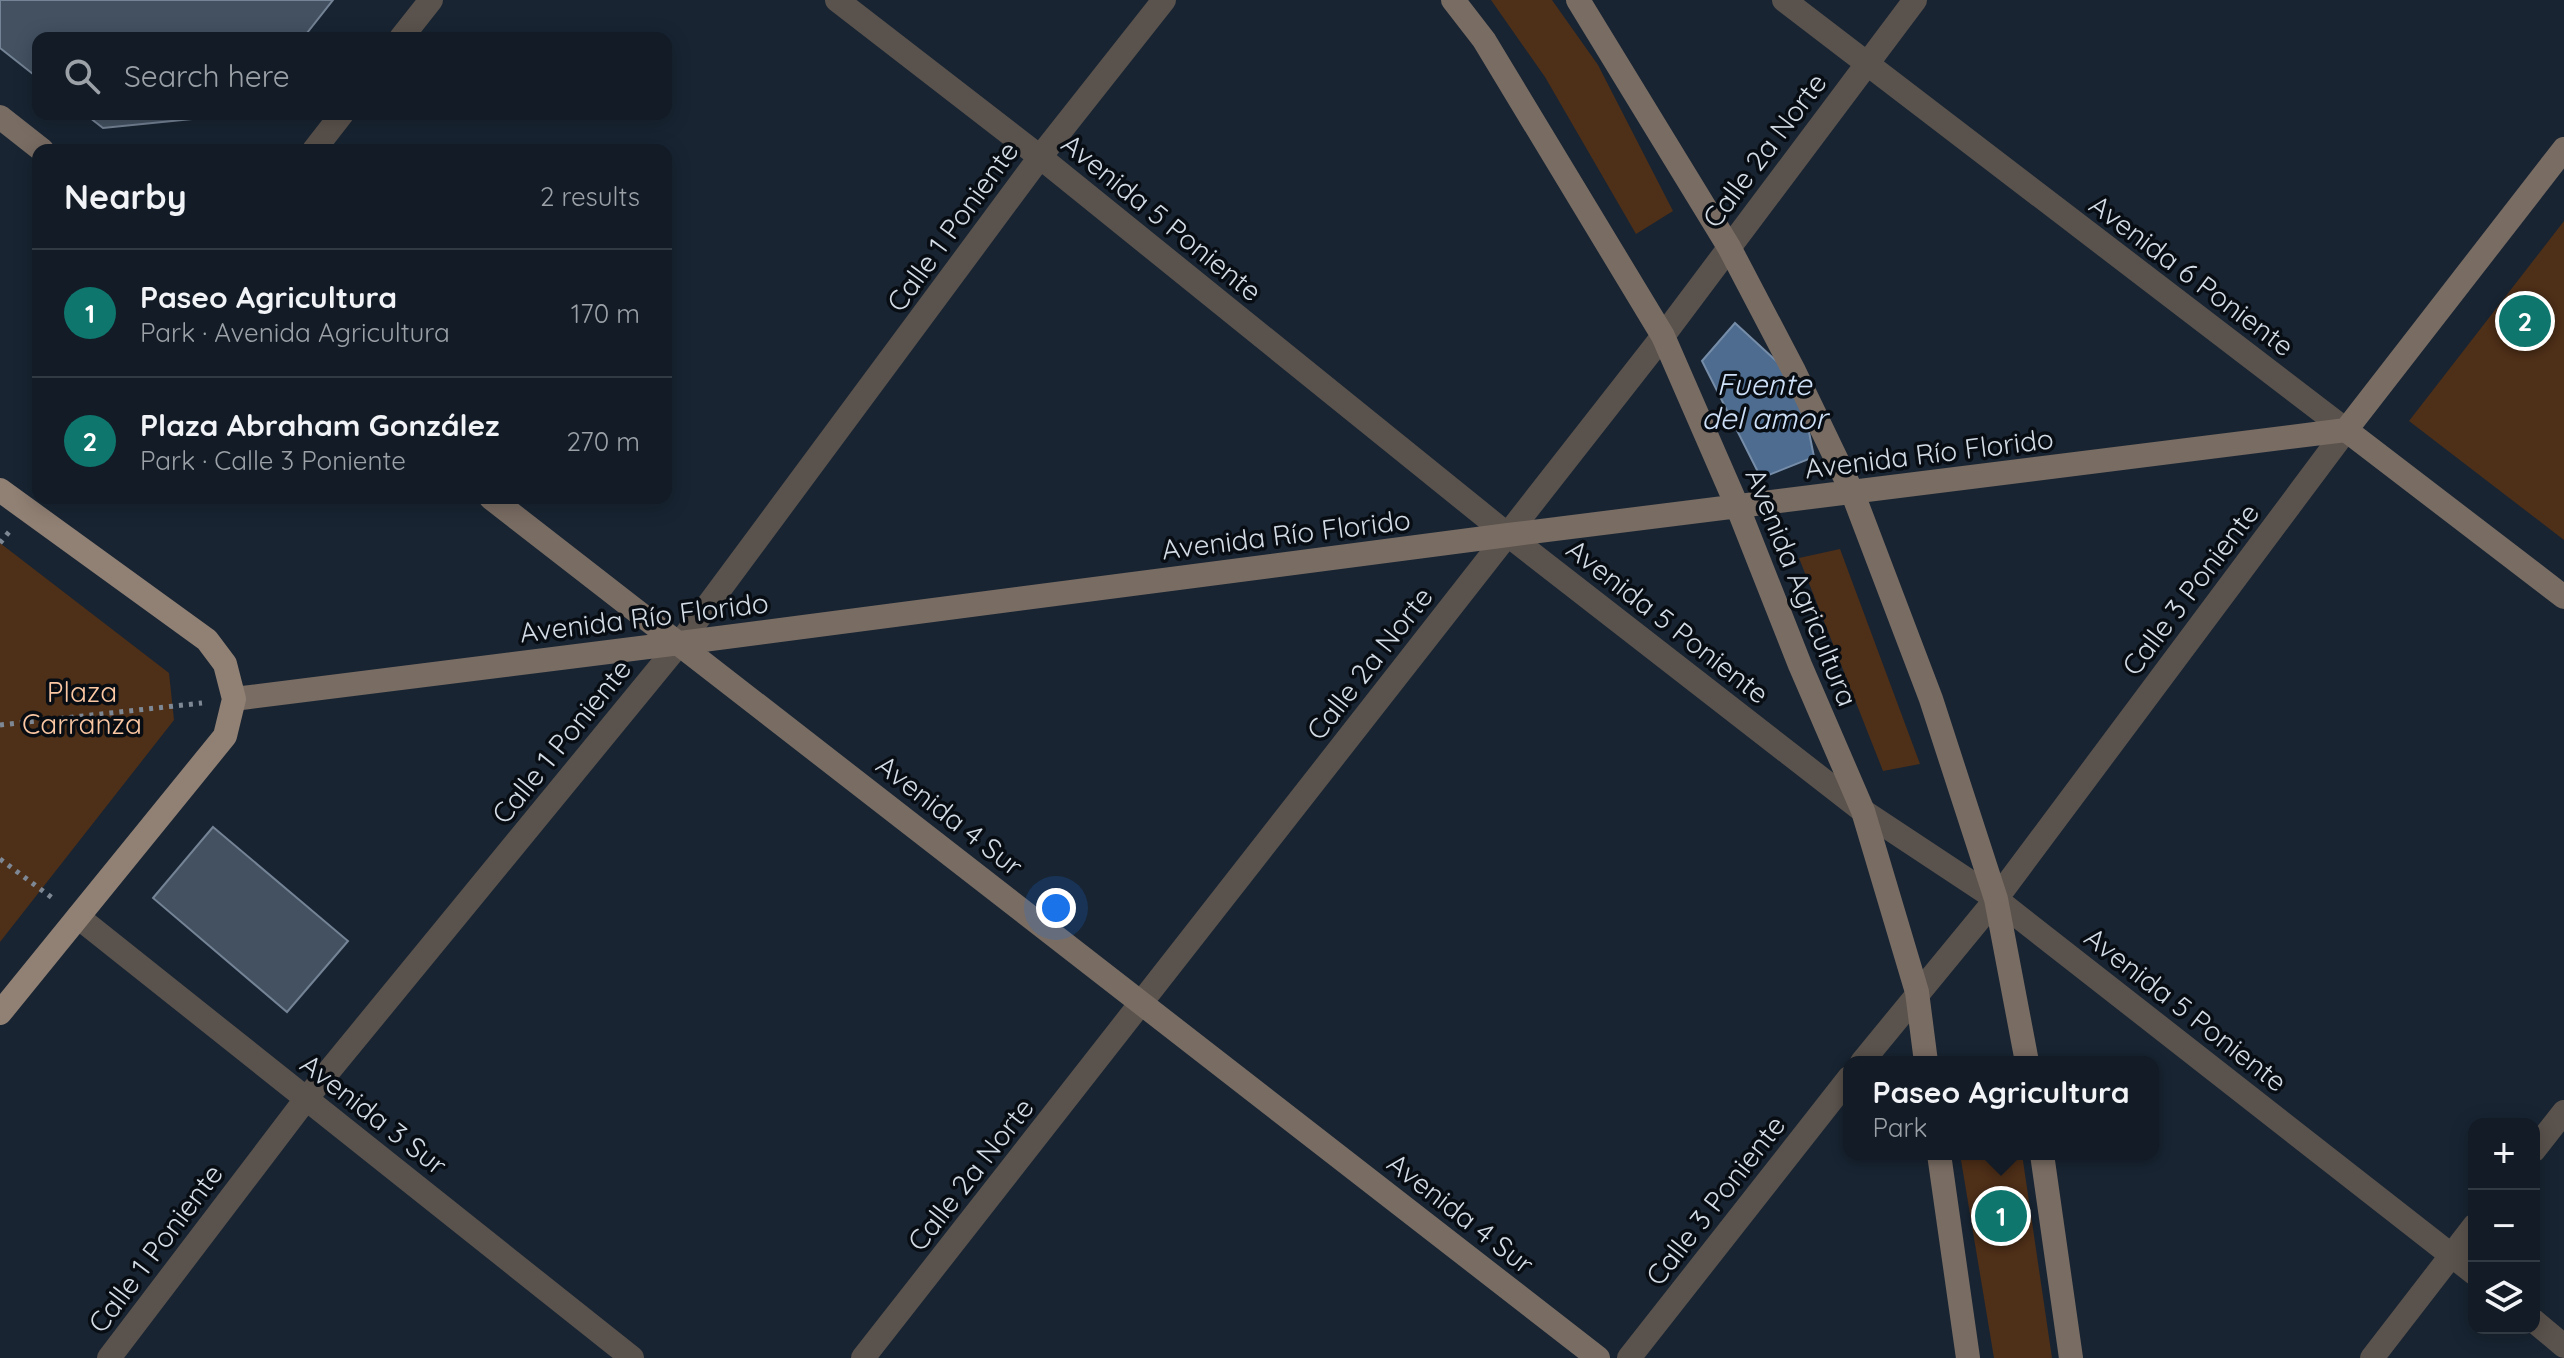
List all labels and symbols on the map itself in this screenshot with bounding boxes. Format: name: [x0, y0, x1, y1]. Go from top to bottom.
street label: Calle 2a Norte: [1694, 66, 1834, 234]
street label: Avenida 5 Poniente: [1055, 126, 1269, 308]
street label: Calle 1 Poniente: [878, 134, 1026, 318]
street label: Avenida 6 Poniente: [2083, 187, 2301, 363]
pin: 2: [2499, 291, 2551, 351]
water label: Fuente del amor: [1701, 365, 1830, 437]
street label: Avenida Río Florido: [1803, 420, 2055, 486]
street label: Avenida Agricultura: [1738, 463, 1866, 711]
street label: Calle 3 Poniente: [2114, 496, 2266, 682]
street label: Avenida Río Florido: [1160, 501, 1412, 567]
street label: Avenida 5 Poniente: [1560, 531, 1776, 711]
street label: Calle 2a Norte: [1298, 579, 1440, 747]
street label: Avenida Río Florido: [518, 584, 770, 650]
street label: Calle 1 Poniente: [484, 651, 638, 831]
park label: Plaza Carranza: [22, 674, 142, 741]
street label: Avenida 4 Sur: [870, 747, 1030, 883]
your location: [1036, 888, 1076, 928]
street label: Avenida 5 Poniente: [2078, 919, 2294, 1099]
street label: Avenida 3 Sur: [294, 1046, 454, 1182]
street label: Calle 2a Norte: [899, 1090, 1041, 1258]
street label: Calle 3 Poniente: [1638, 1108, 1792, 1292]
street label: Avenida 4 Sur: [1381, 1145, 1541, 1281]
street label: Calle 1 Poniente: [80, 1157, 230, 1339]
pin: 1: [1975, 1186, 2027, 1246]

